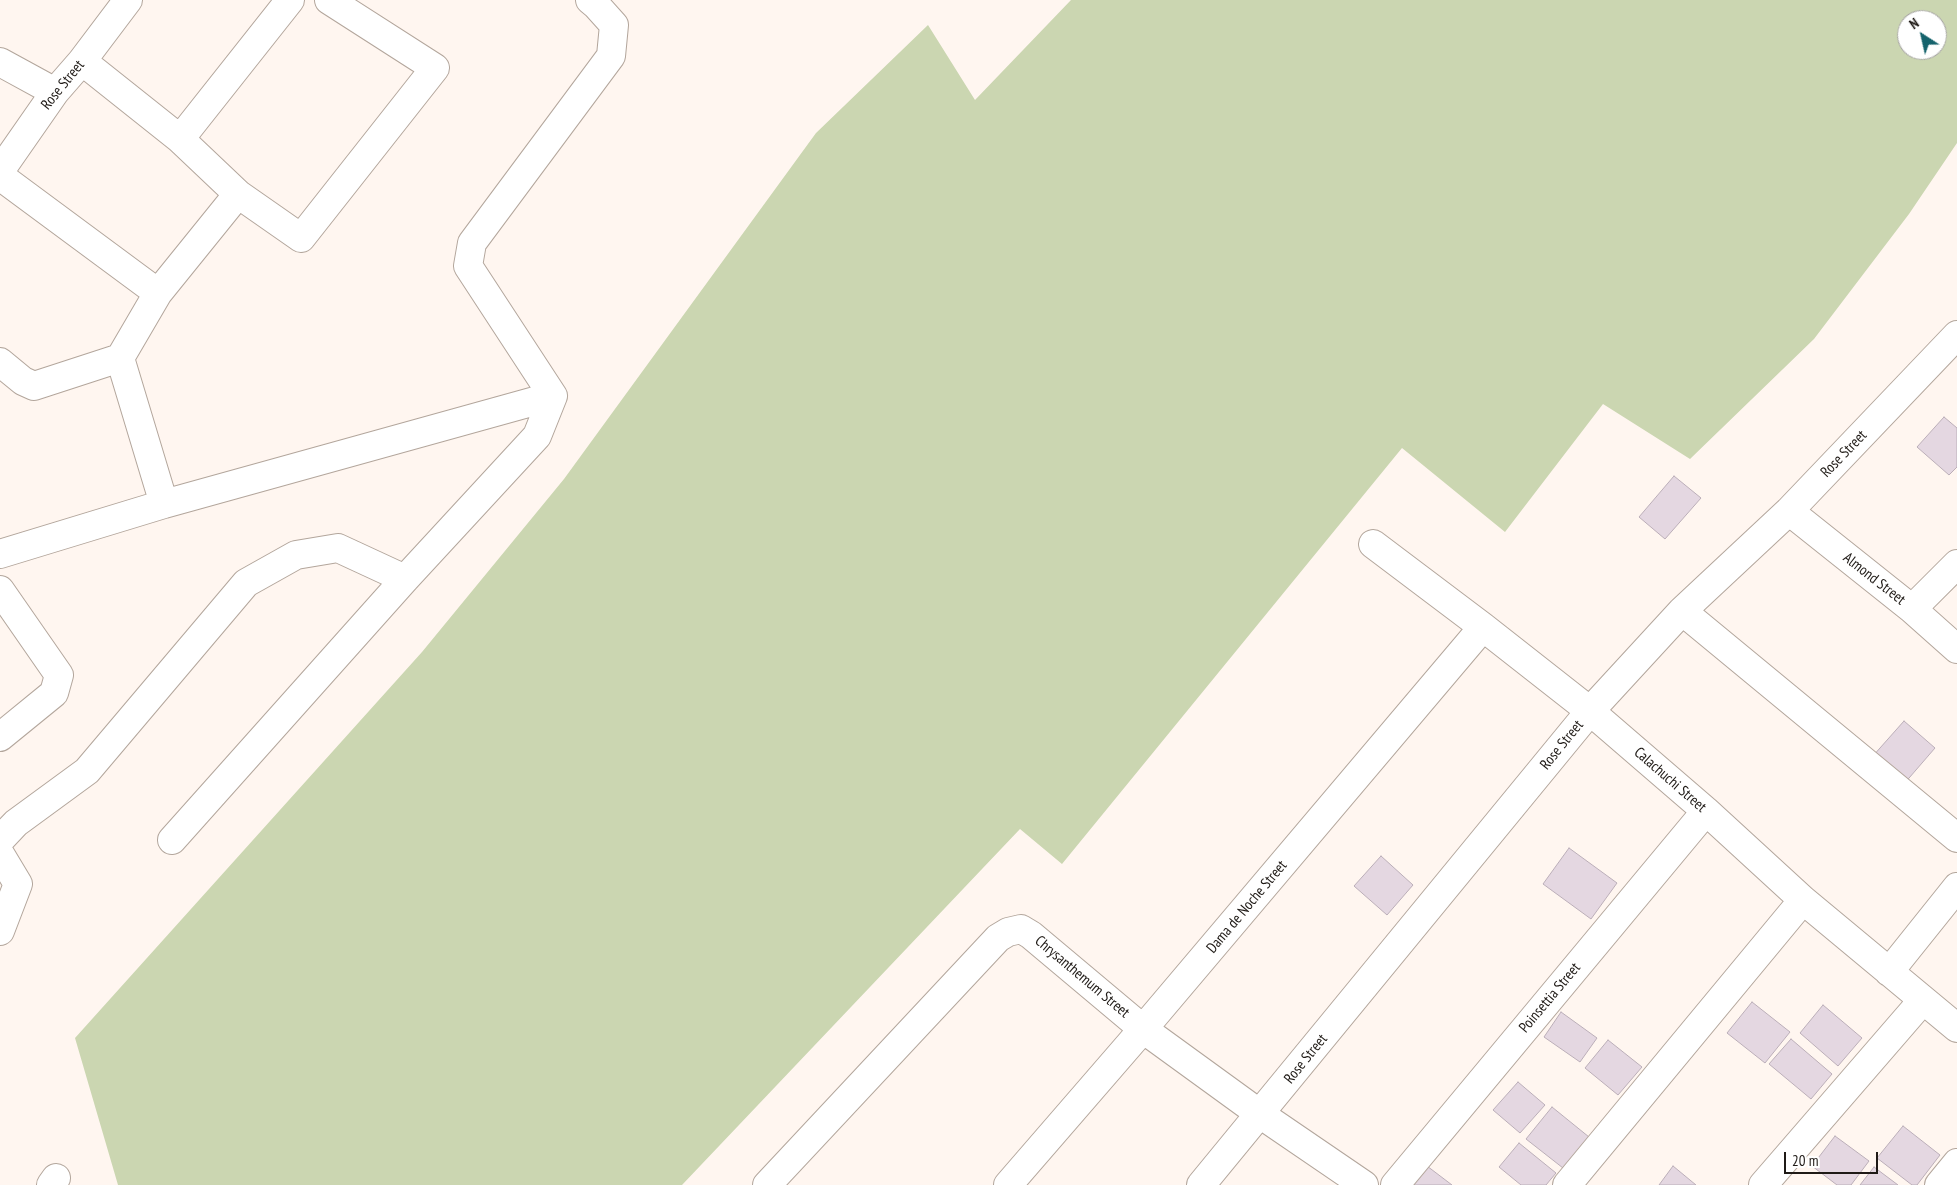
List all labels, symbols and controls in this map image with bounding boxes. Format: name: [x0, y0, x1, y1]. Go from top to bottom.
north arrow: [1897, 10, 1947, 60]
text: N: [1906, 14, 1922, 33]
street label: Rose Street: [38, 57, 88, 113]
street label: Rose Street: [1817, 427, 1871, 481]
street label: Almond Street: [1839, 549, 1909, 609]
street label: Rose Street: [1537, 717, 1587, 773]
street label: Calachuchi Street: [1630, 744, 1710, 816]
street label: Dama de Noche Street: [1203, 857, 1291, 957]
street label: Chrysanthemum Street: [1031, 932, 1133, 1022]
street label: Poinsettia Street: [1516, 959, 1584, 1037]
street label: Rose Street: [1281, 1031, 1331, 1087]
scale bar: [1787, 1142, 1881, 1174]
text: 20 m: [1792, 1151, 1818, 1170]

